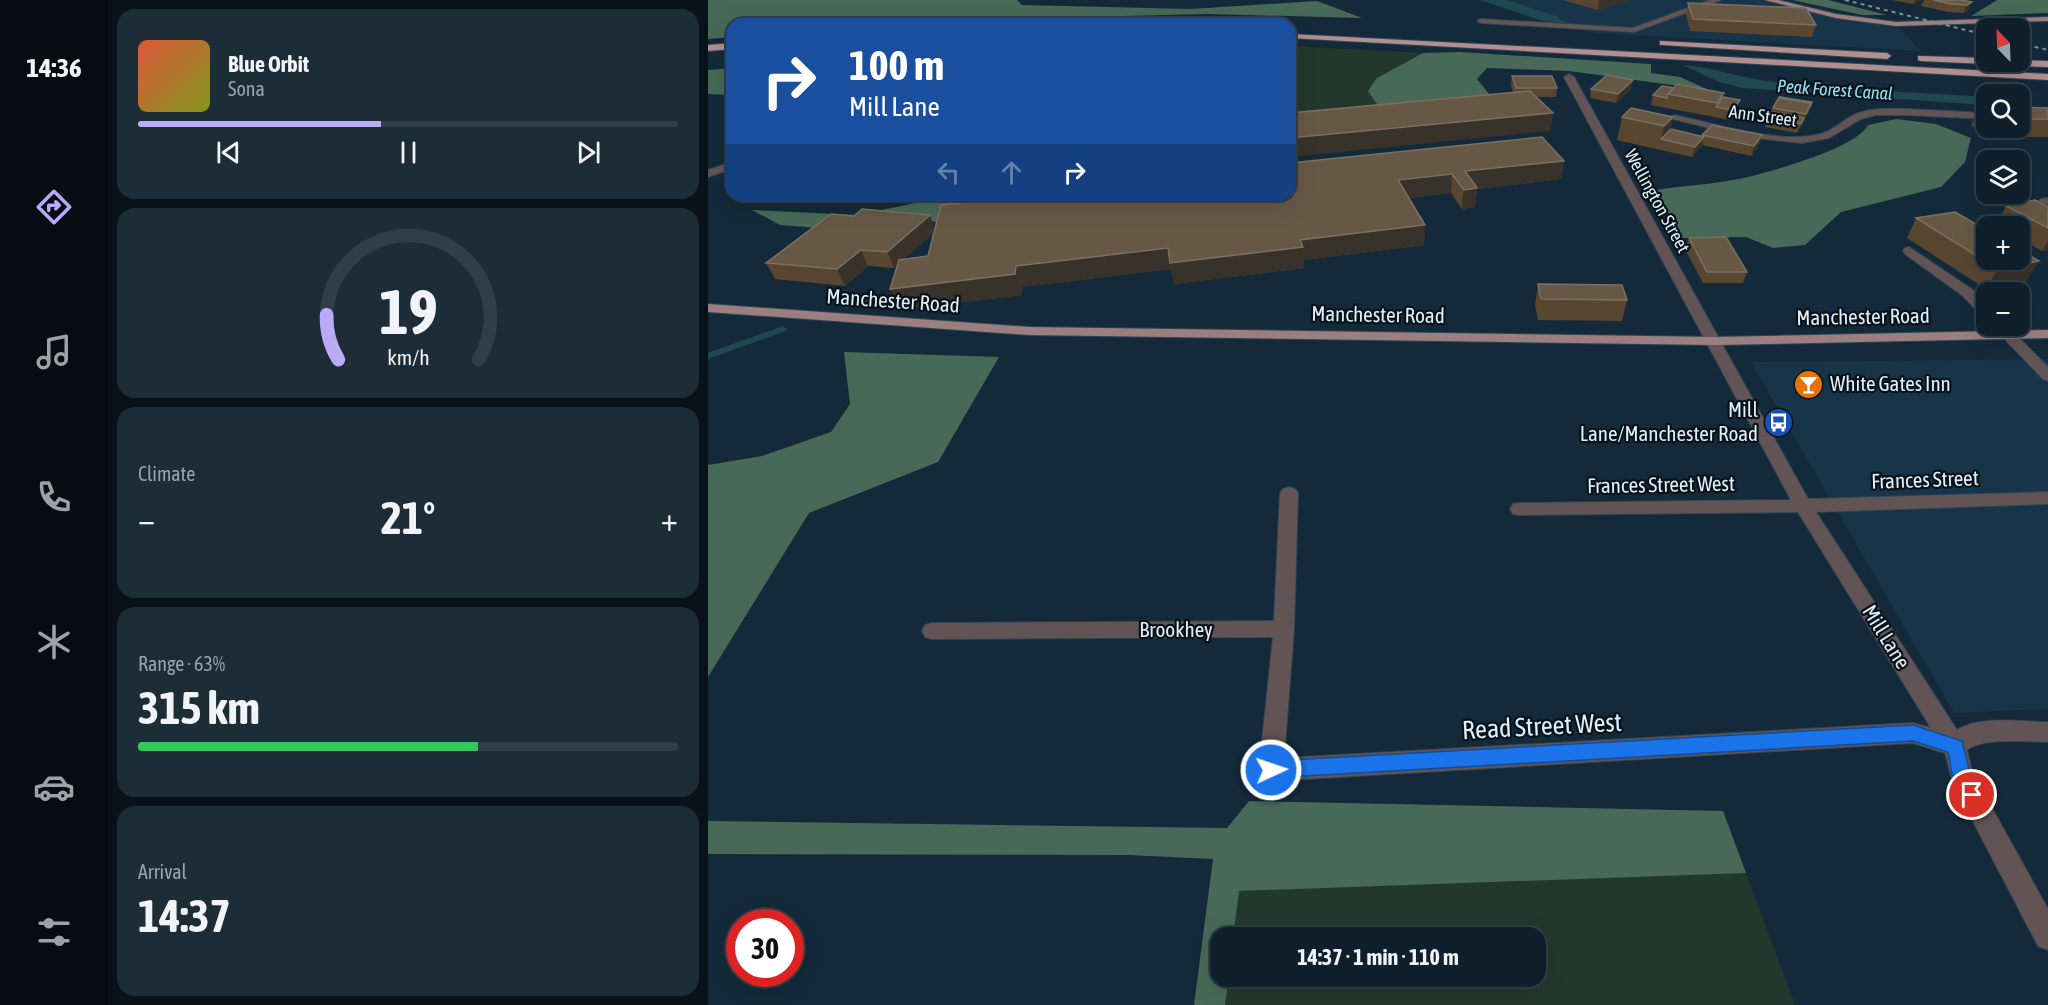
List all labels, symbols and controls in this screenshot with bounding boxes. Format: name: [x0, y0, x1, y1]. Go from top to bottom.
north arrow: [1976, 18, 2030, 72]
map controls: [1976, 18, 2030, 336]
text: 100 m: [849, 41, 944, 89]
icon: right: [750, 42, 828, 120]
text: Blue Orbit: [228, 51, 309, 77]
text: 14:36: [26, 52, 82, 83]
water label: Peak Forest Canal: [1777, 75, 1894, 104]
text: Sona: [228, 77, 265, 100]
button: search: [1976, 84, 2030, 138]
text: Mill Lane: [849, 91, 940, 122]
street label: Ann Street: [1728, 100, 1798, 131]
icon: previous: [212, 136, 245, 169]
icon: pause: [392, 136, 425, 169]
icon: next: [572, 136, 605, 169]
street label: Wellington Street: [1620, 145, 1694, 256]
button: layers: [1976, 150, 2030, 204]
icon: left: [932, 156, 965, 189]
icon: ahead: [995, 156, 1028, 189]
icon: right: [1058, 156, 1091, 189]
icon: directions: [33, 186, 75, 228]
button: +: [1976, 216, 2030, 270]
text: 19: [379, 276, 437, 347]
button: −: [1976, 282, 2030, 336]
street label: Manchester Road: [826, 283, 960, 317]
street label: Manchester Road: [1311, 301, 1445, 327]
street label: Manchester Road: [1796, 303, 1930, 329]
icon: music: [33, 331, 75, 373]
text: km/h: [387, 346, 429, 371]
bar icon: White Gates Inn: [1793, 368, 1825, 400]
place label: White Gates Inn: [1830, 371, 1951, 395]
place label: Mill Lane/Manchester Road: [1580, 397, 1758, 445]
bus stop icon: Mill Lane/Manchester Road: [1763, 406, 1795, 438]
text: Climate: [138, 462, 195, 485]
street label: Frances Street: [1871, 465, 1979, 493]
street label: Frances Street West: [1587, 471, 1735, 497]
icon: phone: [33, 476, 75, 518]
text: 21°: [381, 492, 435, 544]
text: −: [138, 500, 155, 538]
text: +: [661, 500, 678, 538]
street label: Mill Lane: [1858, 600, 1916, 673]
street label: Brookhey: [1139, 617, 1213, 641]
icon: climate: [33, 621, 75, 663]
text: Range · 63%: [138, 652, 225, 675]
text: 315 km: [138, 682, 260, 734]
street label: Read Street West: [1461, 707, 1623, 745]
position arrow: [1239, 738, 1303, 802]
icon: car: [33, 766, 75, 808]
pin: [1946, 769, 1997, 820]
icon: arrive: [1955, 778, 1988, 811]
text: Arrival: [138, 860, 187, 883]
text: 14:37: [138, 890, 231, 942]
speed limit sign: 30: [726, 909, 804, 987]
icon: filters: [33, 911, 75, 953]
text: 14:37 · 1 min · 110 m: [1297, 944, 1459, 970]

